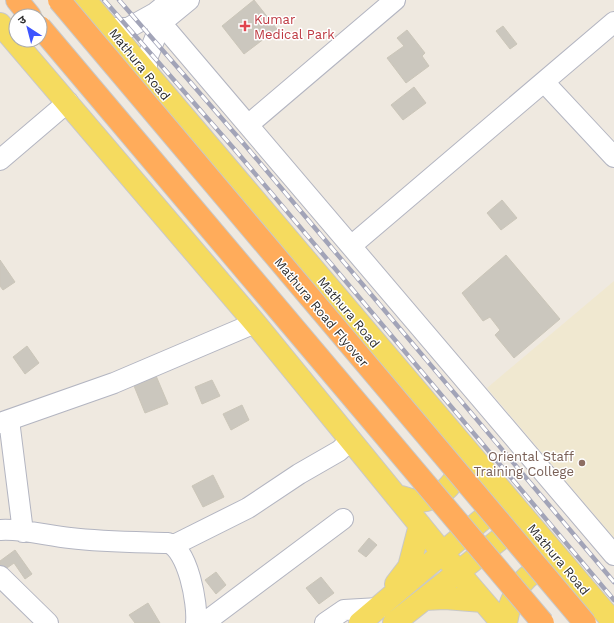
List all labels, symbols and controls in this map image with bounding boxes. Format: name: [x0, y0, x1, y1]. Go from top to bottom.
north arrow: [8, 8, 48, 48]
place label: Kumar Medical Park: [254, 12, 335, 42]
text: उ: [16, 13, 29, 27]
marker: Kumar Medical Park: [239, 20, 251, 32]
street label: Mathura Road: [106, 25, 173, 103]
street label: Mathura Road Flyover: [272, 254, 372, 370]
street label: Mathura Road: [315, 273, 383, 351]
place label: Oriental Staff Training College: [474, 449, 575, 479]
marker: Oriental Staff Training College: [577, 458, 587, 468]
street label: Mathura Road: [525, 521, 593, 598]

